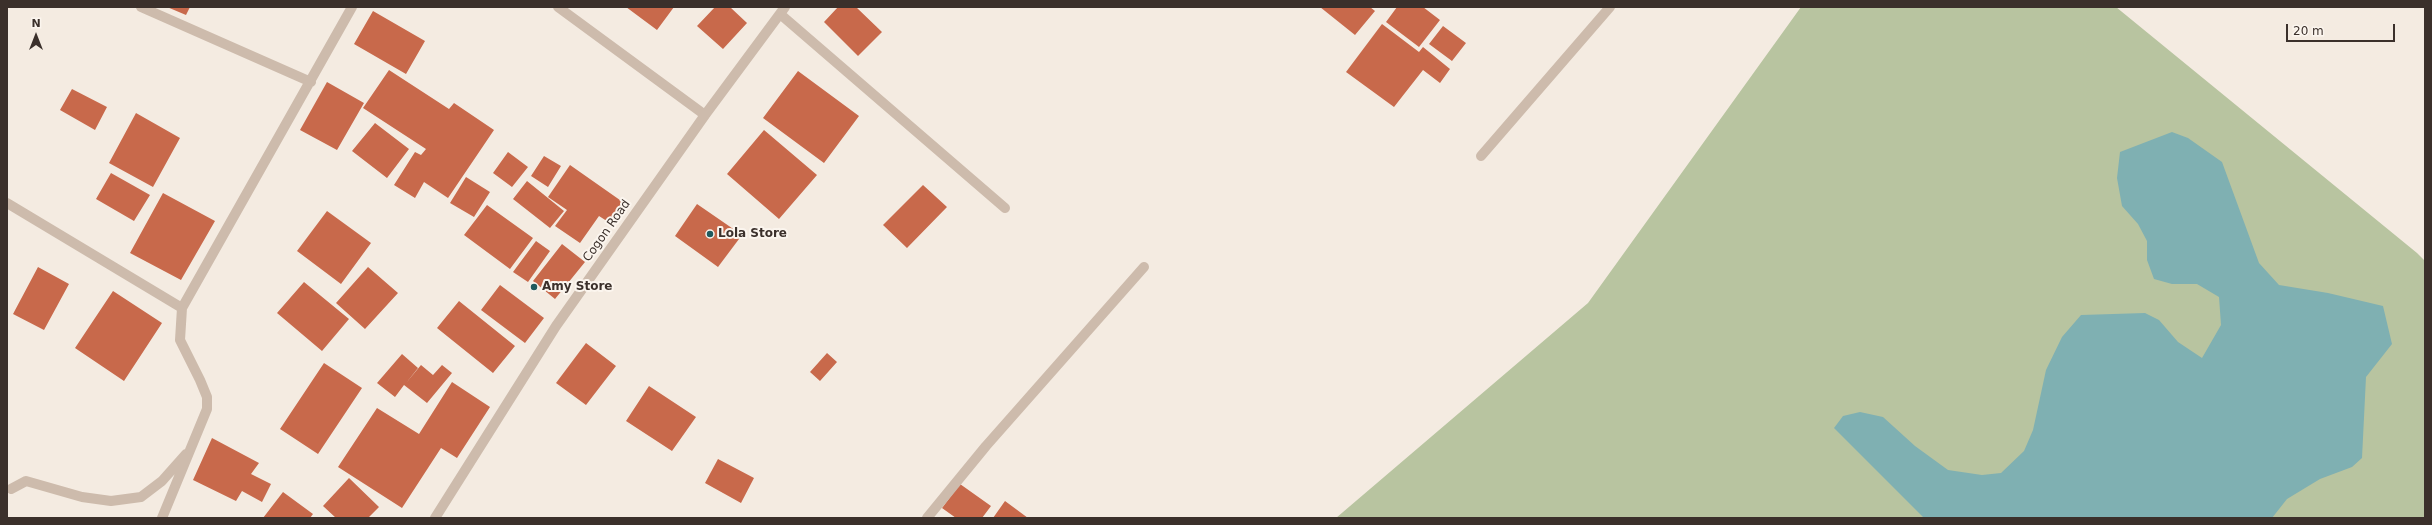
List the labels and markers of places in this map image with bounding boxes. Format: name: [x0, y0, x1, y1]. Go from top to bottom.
place label: Lola Store: [718, 227, 787, 241]
marker: Lola Store: [705, 229, 715, 239]
place label: Amy Store: [542, 280, 612, 294]
marker: Amy Store: [529, 282, 539, 292]

